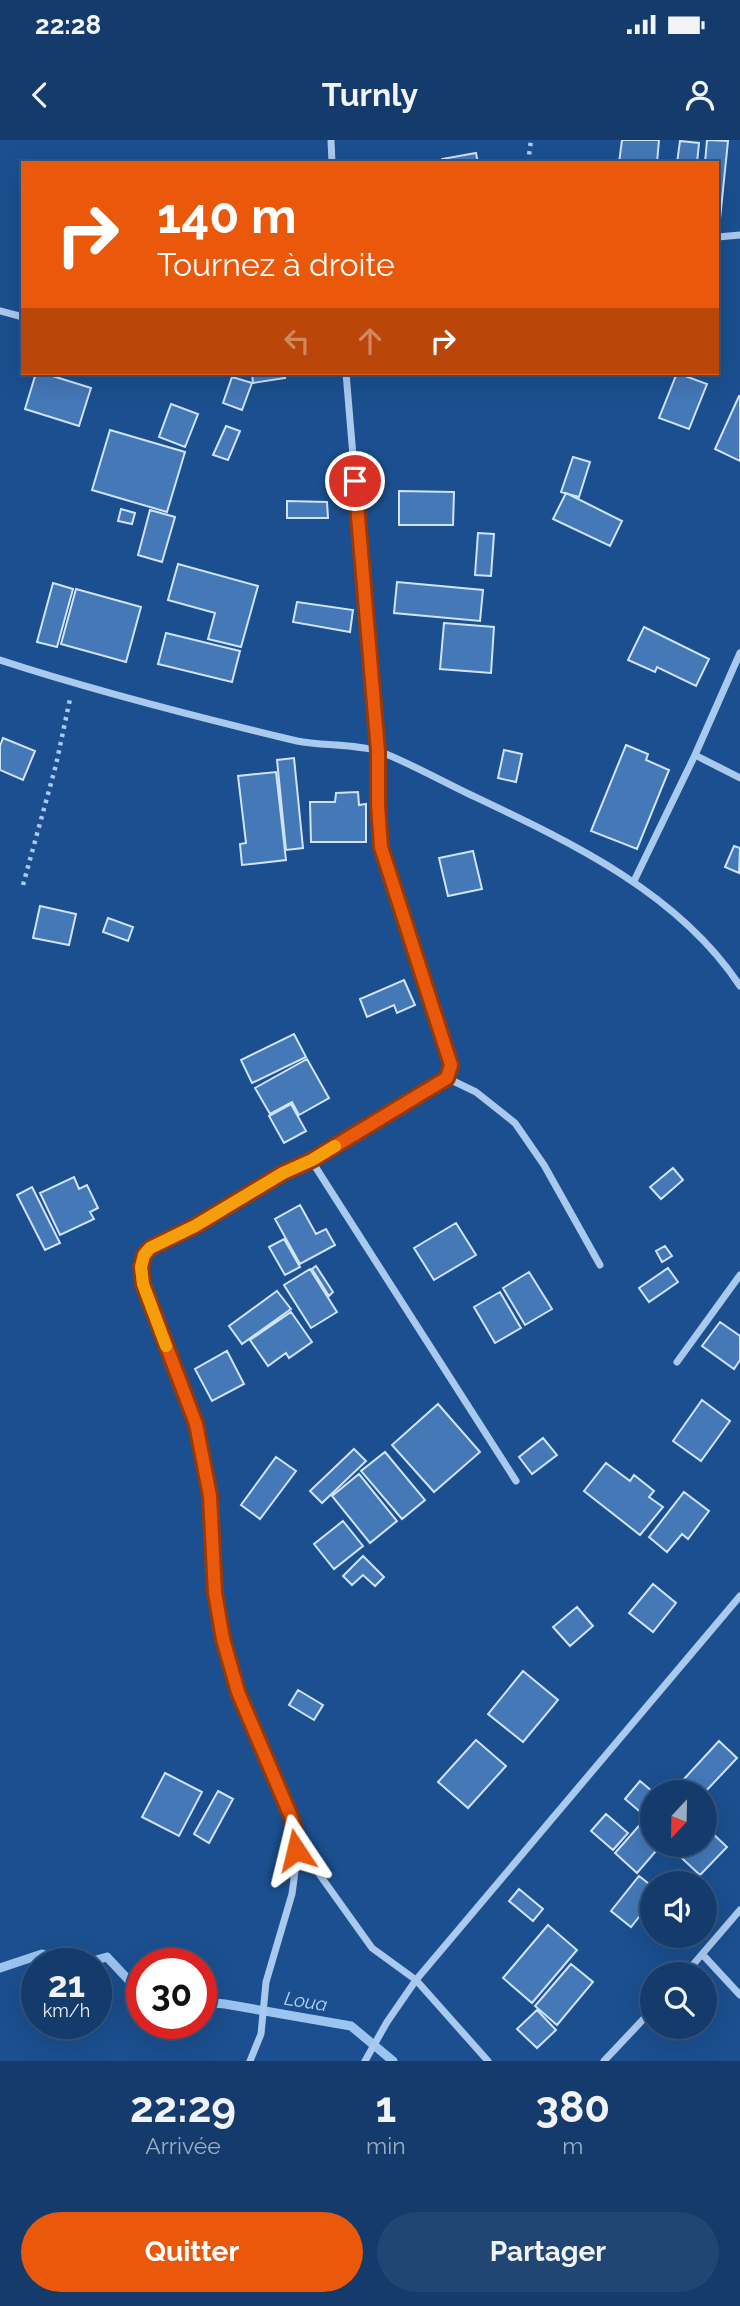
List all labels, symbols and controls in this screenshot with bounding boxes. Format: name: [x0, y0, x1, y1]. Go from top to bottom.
text: 22:28: [35, 10, 101, 40]
icon: back: [21, 76, 59, 114]
text: Turnly: [322, 76, 418, 113]
icon: person: [681, 76, 719, 114]
text: 140 m: [157, 187, 297, 244]
icon: right: [42, 189, 133, 280]
text: Tournez à droite: [157, 246, 395, 283]
icon: left: [278, 322, 316, 360]
icon: ahead: [351, 322, 389, 360]
icon: right: [424, 322, 462, 360]
pin: [325, 451, 385, 511]
icon: arrive: [336, 462, 374, 500]
north arrow: [640, 1780, 718, 1857]
map controls: [640, 1780, 717, 2039]
position arrow: [259, 1813, 333, 1887]
button: sound: [640, 1871, 717, 1948]
speed limit sign: 30: [126, 1948, 217, 2039]
button: search: [640, 1962, 717, 2039]
text: 21: [48, 1964, 85, 2005]
water label: Loua: [283, 1987, 329, 2015]
text: km/h: [43, 2000, 90, 2021]
text: 22:29: [130, 2083, 236, 2132]
text: 1: [375, 2083, 396, 2132]
text: 380: [535, 2083, 610, 2132]
text: Arrivée: [145, 2132, 221, 2159]
text: min: [366, 2132, 406, 2159]
text: m: [562, 2132, 583, 2159]
button: Quitter: [21, 2212, 363, 2292]
button: Partager: [377, 2212, 719, 2292]

